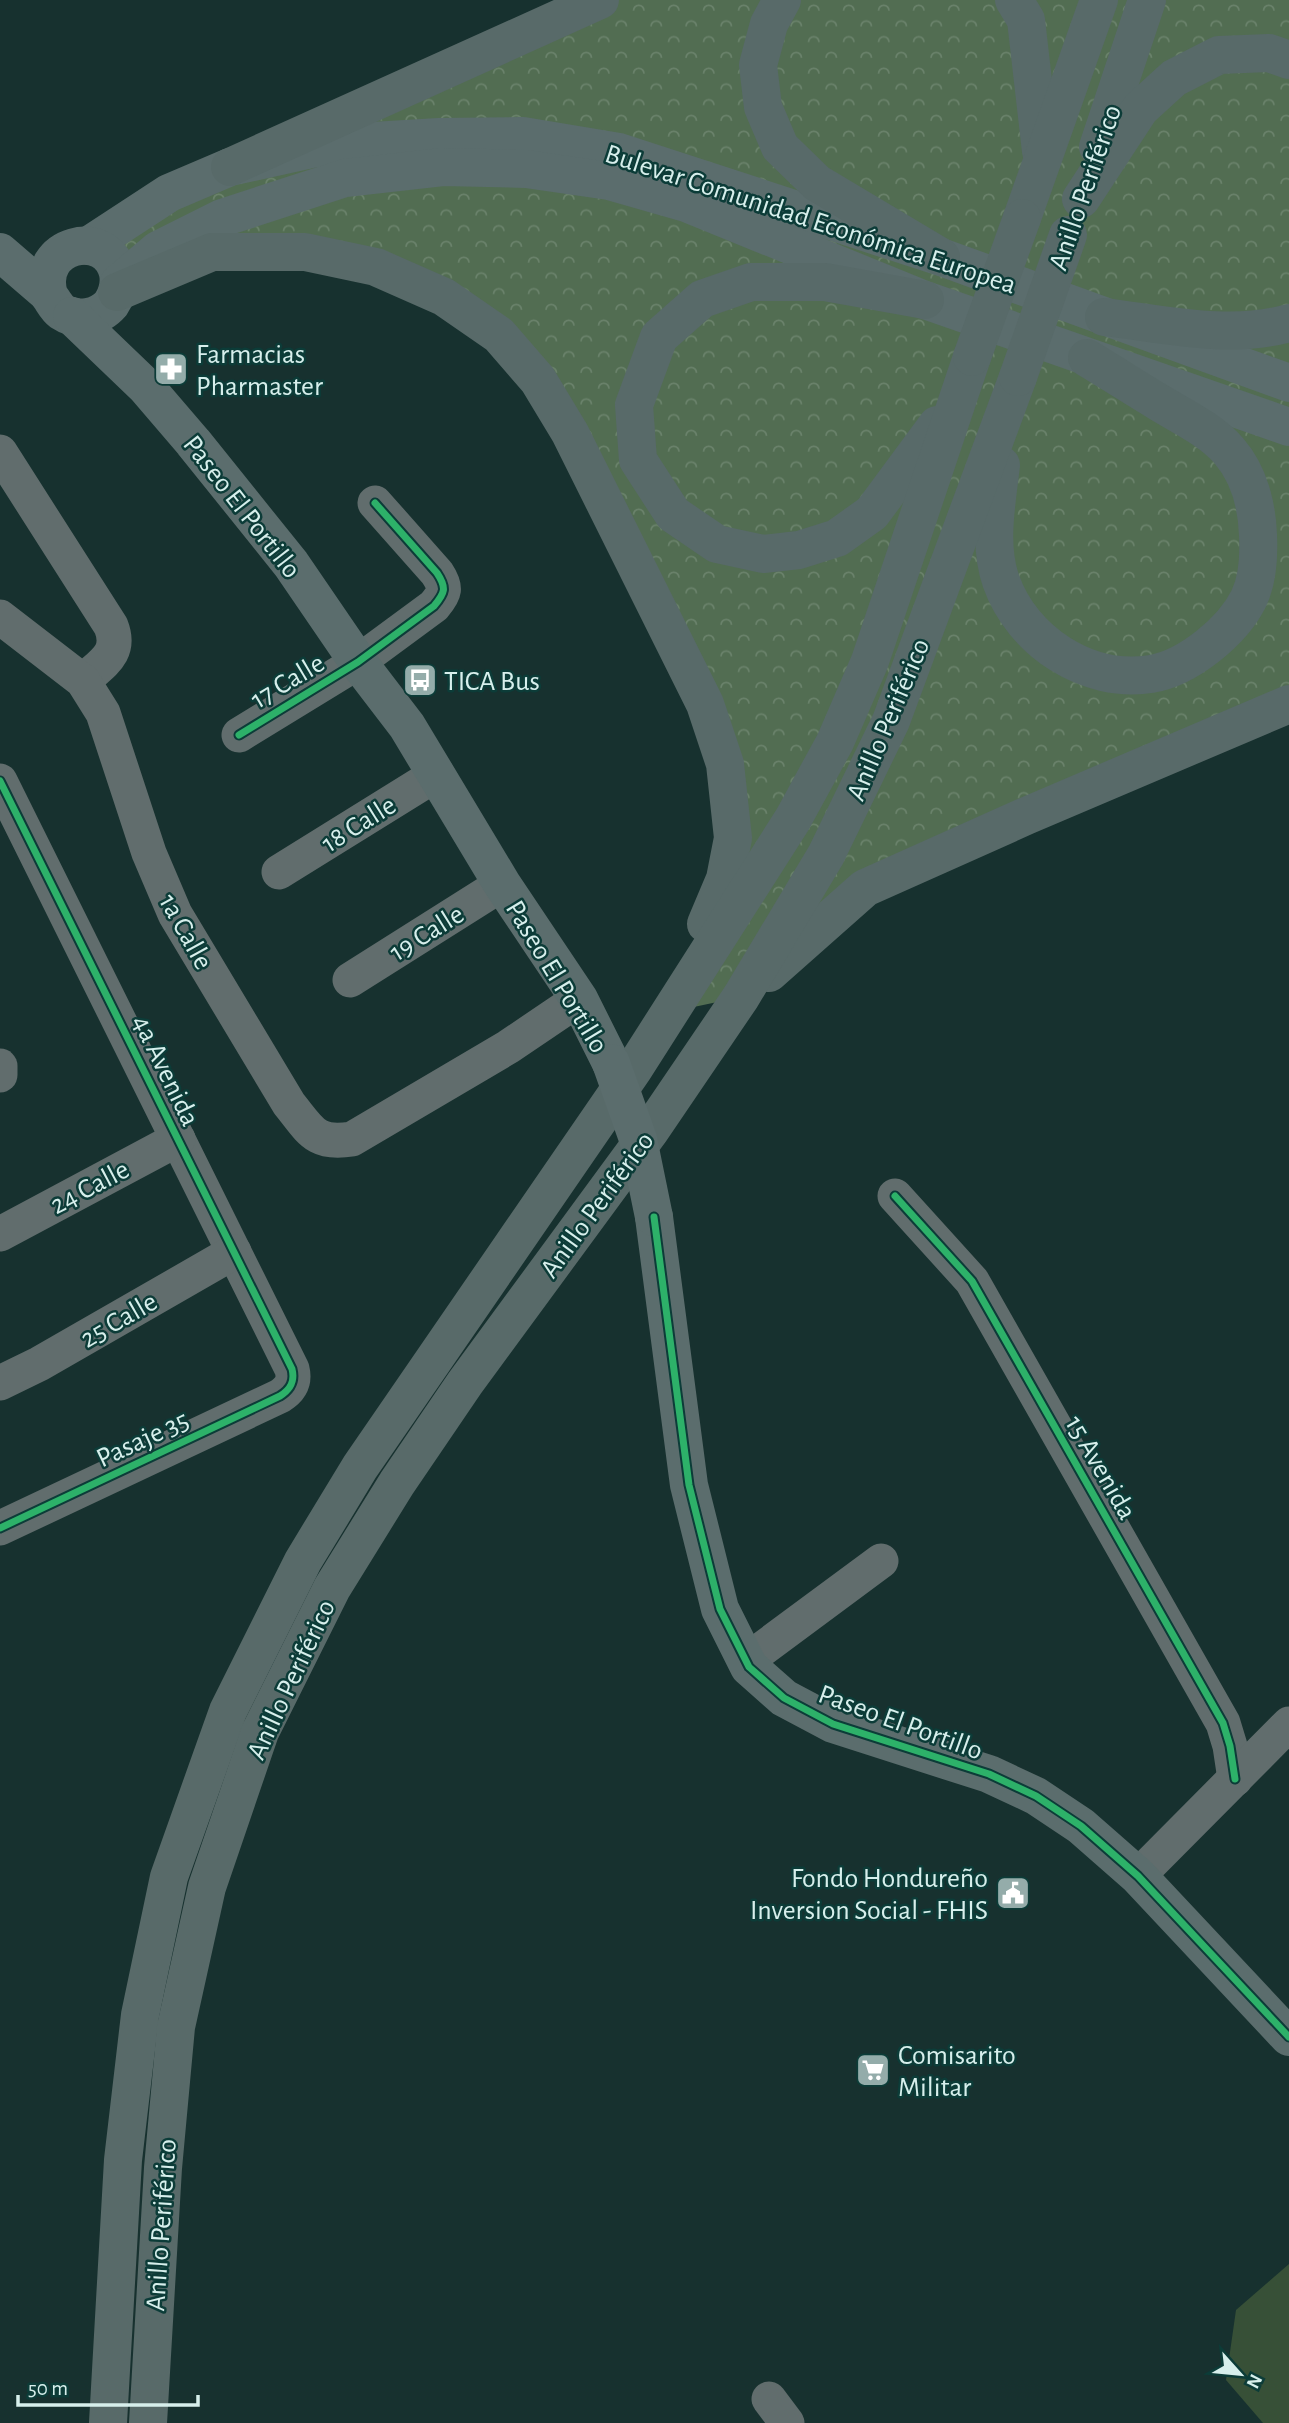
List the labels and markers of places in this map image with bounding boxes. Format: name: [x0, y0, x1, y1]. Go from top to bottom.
place label: Farmacias Pharmaster: [196, 341, 323, 401]
pharmacy icon: Farmacias Pharmaster: [152, 350, 190, 388]
bus stop icon: TICA Bus: [401, 661, 439, 699]
place label: TICA Bus: [444, 668, 540, 696]
place label: Fondo Hondureño Inversion Social - FHIS: [750, 1865, 988, 1925]
public building icon: Fondo Hondureño Inversion Social - FHIS: [994, 1874, 1032, 1912]
place label: Comisarito Militar: [898, 2042, 1016, 2102]
supermarket icon: Comisarito Militar: [854, 2051, 892, 2089]

